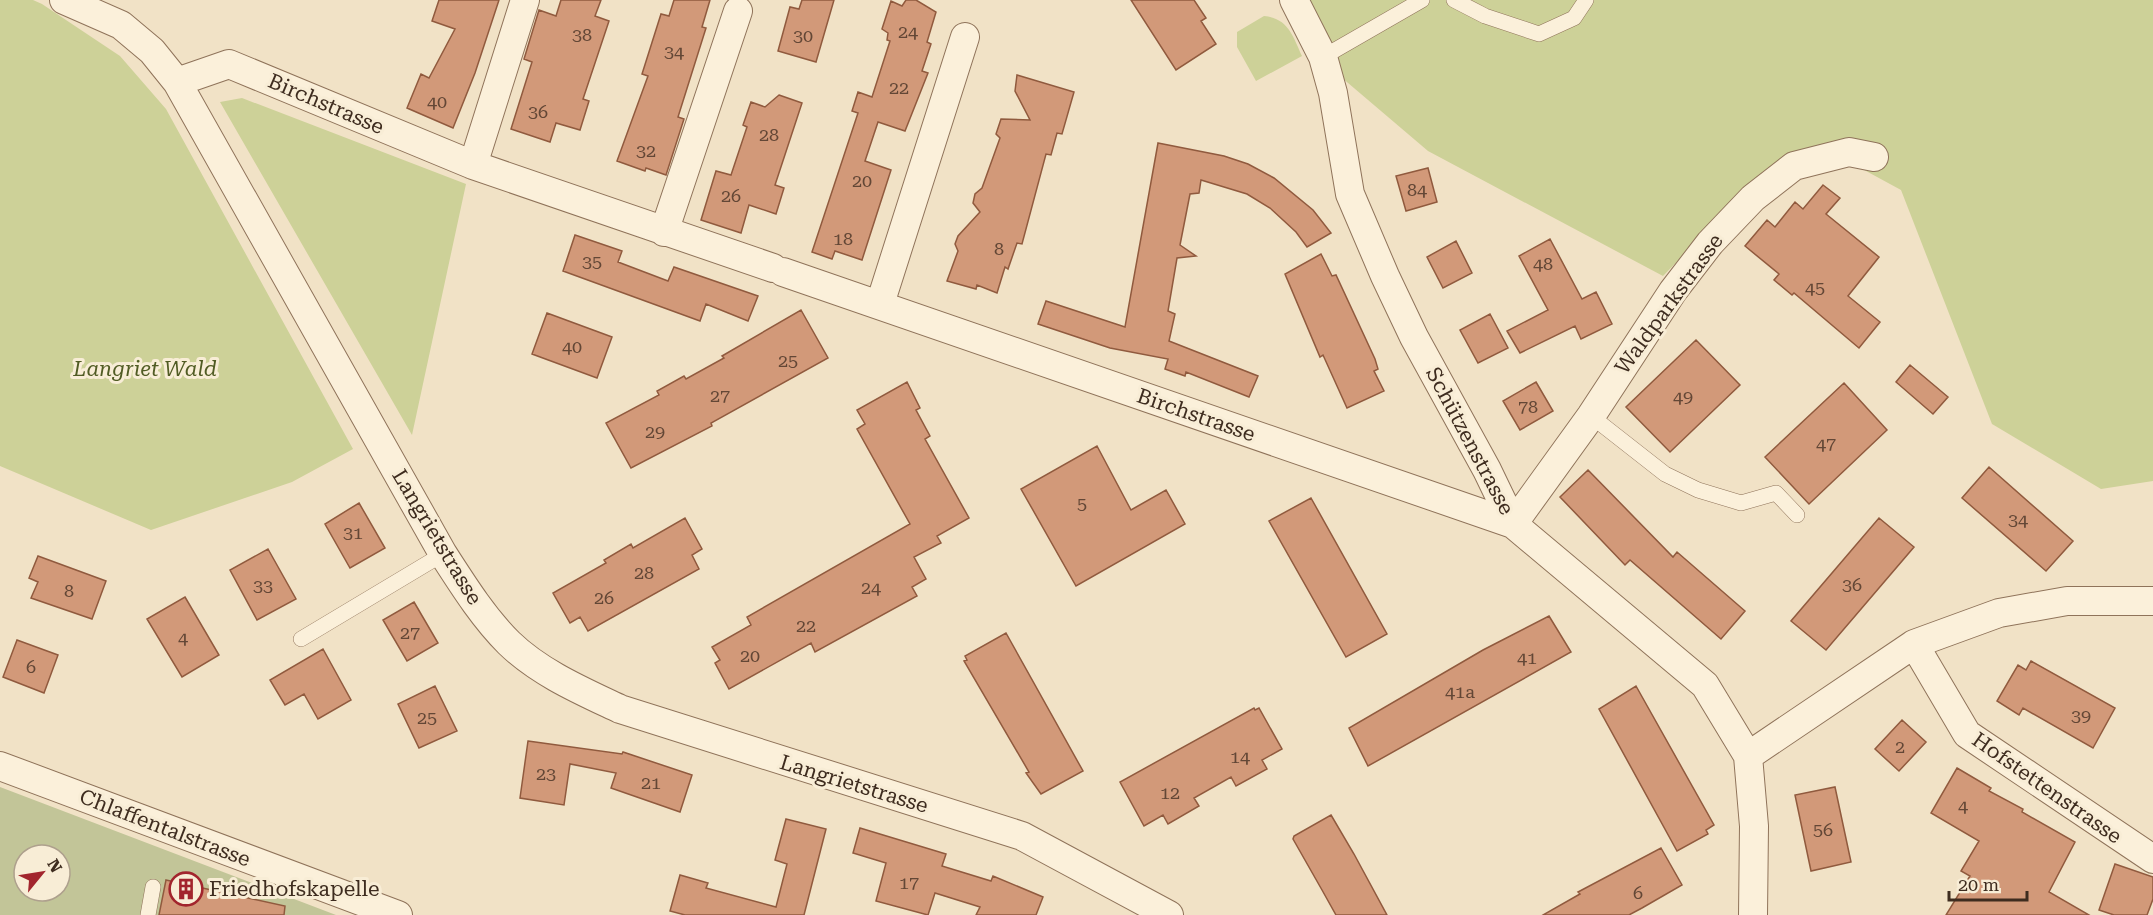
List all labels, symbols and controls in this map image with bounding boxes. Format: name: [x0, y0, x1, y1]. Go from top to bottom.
house number: 24: [898, 21, 918, 42]
house number: 38: [572, 24, 592, 45]
house number: 30: [793, 25, 813, 46]
house number: 34: [664, 41, 684, 62]
street label: Birchstrasse: [265, 69, 387, 139]
house number: 22: [889, 77, 909, 98]
house number: 40: [427, 91, 447, 112]
house number: 36: [528, 101, 548, 122]
house number: 28: [759, 124, 779, 145]
house number: 32: [636, 140, 656, 161]
house number: 20: [852, 170, 872, 191]
house number: 84: [1407, 179, 1427, 200]
house number: 26: [721, 185, 741, 206]
house number: 18: [833, 228, 853, 249]
street label: Waldparkstrasse: [1610, 229, 1728, 379]
house number: 8: [994, 238, 1004, 259]
house number: 35: [582, 251, 602, 272]
house number: 48: [1533, 253, 1553, 274]
house number: 45: [1805, 277, 1825, 298]
house number: 40: [562, 336, 582, 357]
house number: 25: [778, 350, 798, 371]
park label: Langriet Wald: [72, 357, 217, 381]
street label: Schützenstrasse: [1421, 363, 1519, 519]
street label: Birchstrasse: [1134, 384, 1258, 446]
house number: 27: [710, 385, 730, 406]
house number: 49: [1673, 386, 1693, 407]
house number: 78: [1518, 396, 1538, 417]
house number: 29: [645, 421, 665, 442]
house number: 47: [1816, 433, 1836, 454]
street label: Langrietstrasse: [387, 465, 487, 609]
house number: 5: [1077, 493, 1087, 514]
house number: 34: [2008, 509, 2028, 530]
house number: 31: [343, 522, 363, 543]
house number: 28: [634, 562, 654, 583]
house number: 36: [1842, 574, 1862, 595]
house number: 33: [253, 575, 273, 596]
house number: 24: [861, 577, 881, 598]
house number: 8: [64, 580, 74, 601]
house number: 26: [594, 587, 614, 608]
house number: 22: [796, 615, 816, 636]
house number: 27: [400, 622, 420, 643]
house number: 4: [178, 627, 188, 648]
house number: 20: [740, 645, 760, 666]
house number: 41: [1517, 647, 1537, 668]
house number: 6: [26, 656, 36, 677]
house number: 41a: [1445, 681, 1475, 702]
house number: 39: [2071, 705, 2091, 726]
house number: 25: [417, 707, 437, 728]
street label: Hofstettenstrasse: [1968, 727, 2126, 849]
house number: 2: [1895, 736, 1905, 757]
house number: 14: [1230, 746, 1250, 767]
street label: Langrietstrasse: [777, 750, 931, 818]
house number: 23: [536, 763, 556, 784]
house number: 21: [641, 772, 661, 793]
house number: 12: [1160, 782, 1180, 803]
street label: Chlaffentalstrasse: [76, 784, 254, 872]
house number: 4: [1958, 795, 1968, 816]
house number: 56: [1813, 819, 1833, 840]
north arrow: [12, 843, 72, 903]
text: N: [43, 856, 66, 876]
scale bar: [1949, 864, 2027, 902]
building icon: Friedhofskapelle: [168, 871, 204, 907]
house number: 17: [899, 872, 919, 893]
text: 20 m: [1958, 874, 1999, 895]
place label: Friedhofskapelle: [209, 877, 380, 901]
house number: 6: [1633, 882, 1643, 903]

